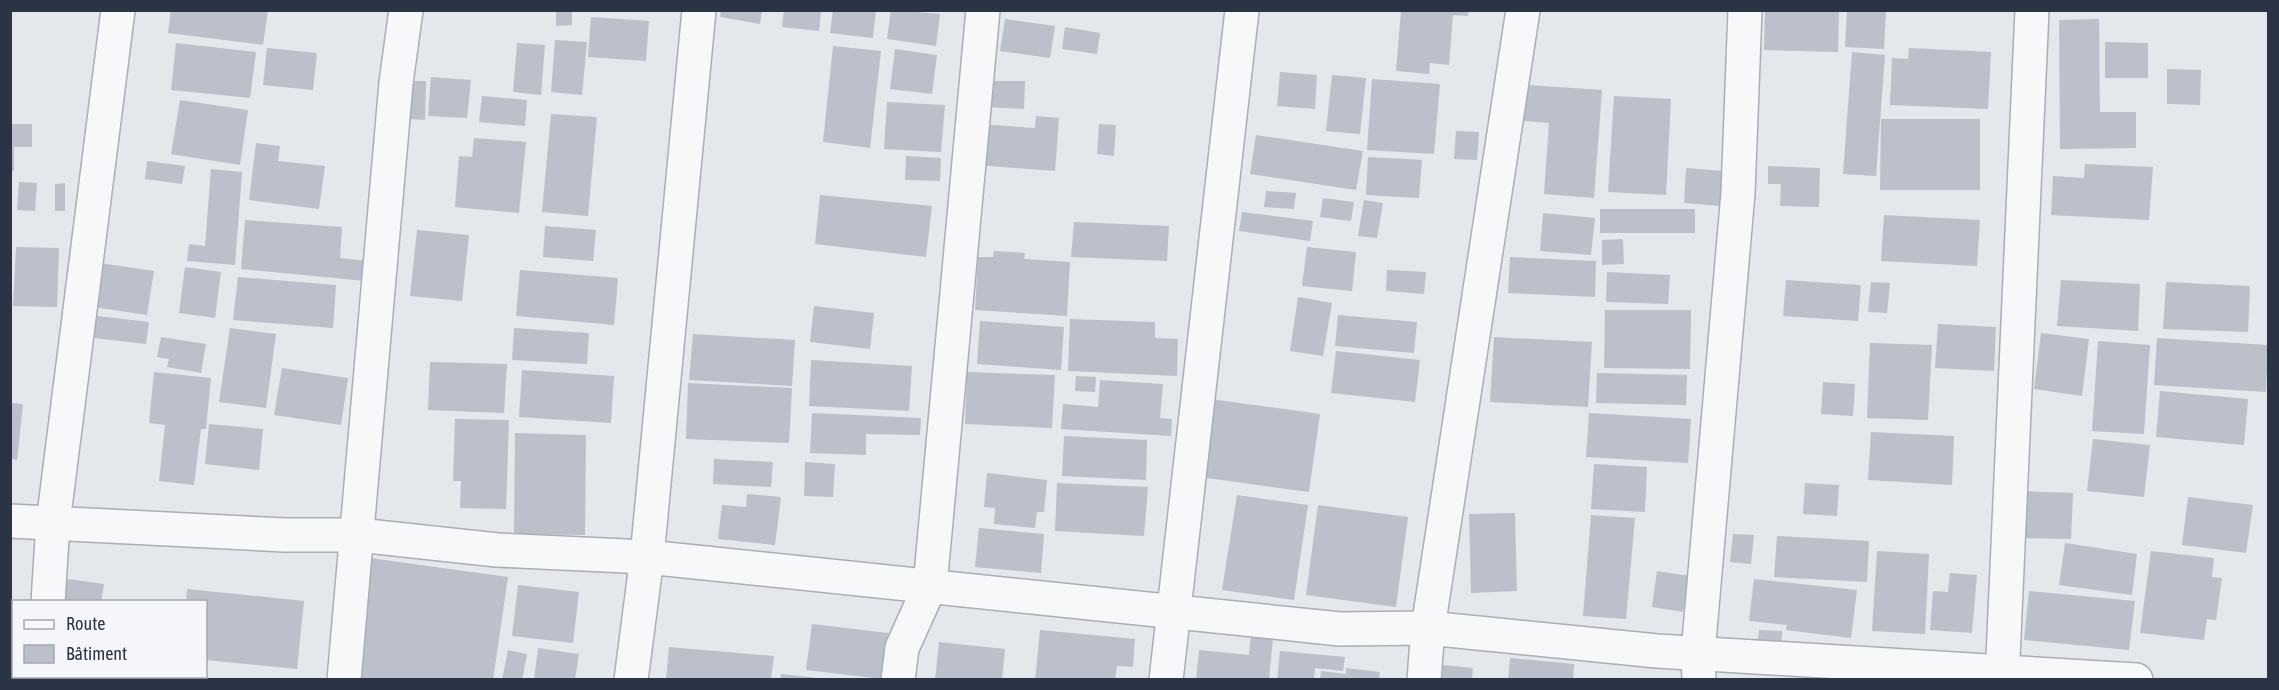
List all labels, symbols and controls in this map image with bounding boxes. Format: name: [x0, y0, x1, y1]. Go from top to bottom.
legend: [12, 600, 207, 678]
text: Route: [66, 613, 105, 634]
text: Bâtiment: [66, 643, 127, 664]

